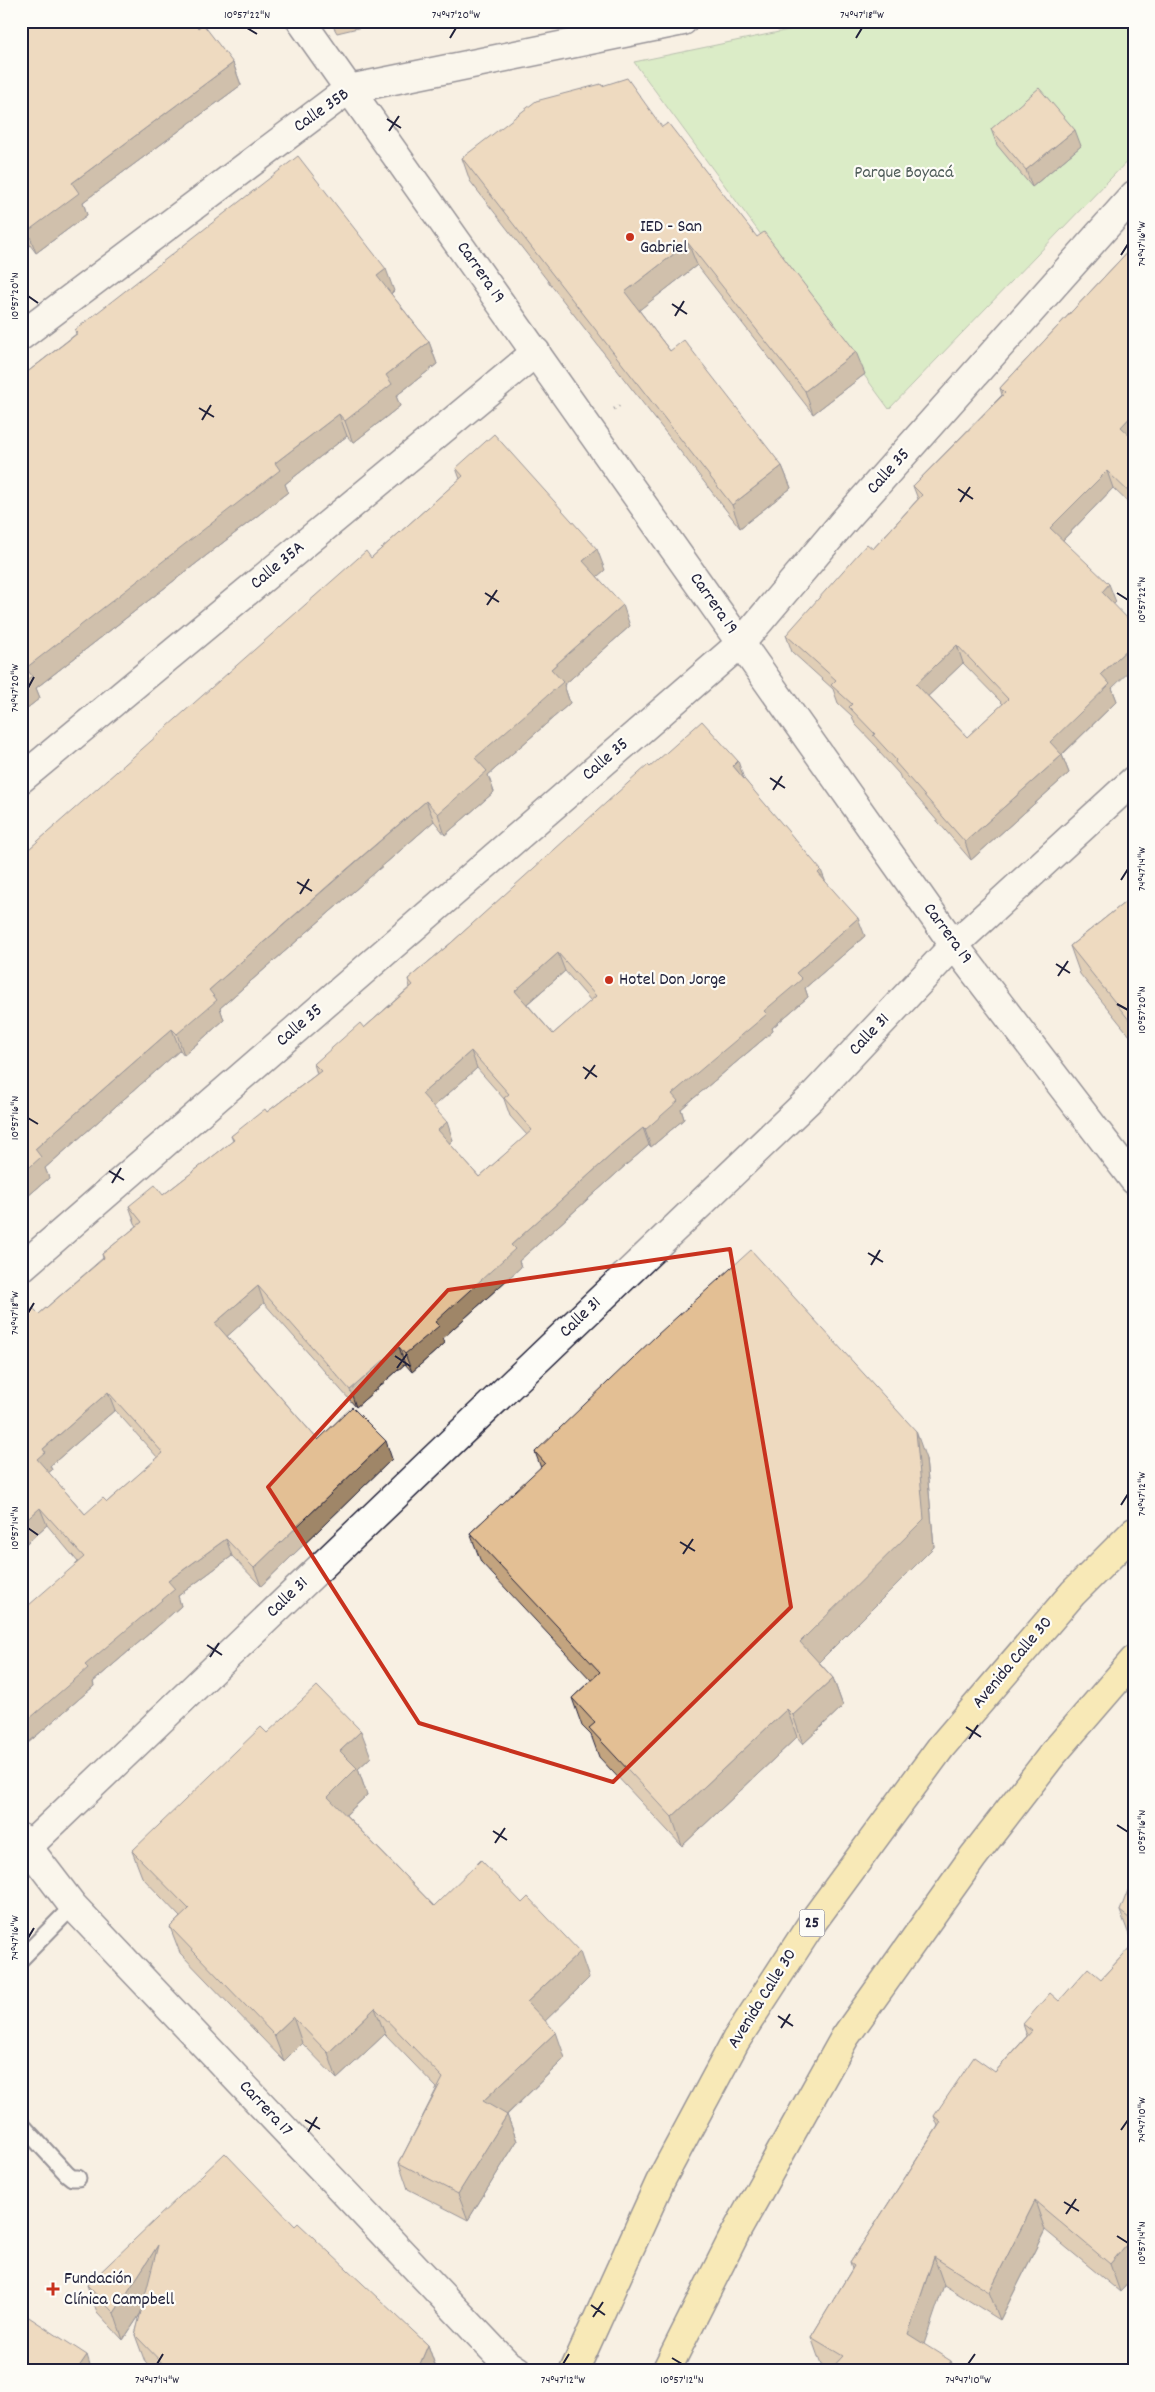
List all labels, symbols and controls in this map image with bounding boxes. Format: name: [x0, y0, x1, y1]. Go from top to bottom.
text: 10°57'22"N: [224, 7, 270, 24]
text: 74°47'20"W: [432, 7, 480, 24]
text: 74°47'18"W: [840, 7, 884, 24]
street label: Calle 35B: [289, 83, 355, 139]
park label: Parque Boyacá: [854, 161, 954, 186]
place label: IED - San Gabriel: [640, 215, 702, 261]
text: 74°47'16"W: [1134, 221, 1151, 267]
marker: IED - San Gabriel: [624, 231, 636, 243]
street label: Carrera 19: [450, 237, 510, 309]
text: 10°57'20"N: [7, 272, 24, 320]
street label: Calle 35: [862, 443, 916, 501]
street label: Calle 35A: [245, 536, 311, 596]
street label: Carrera 19: [683, 568, 743, 640]
text: 10°57'22"N: [1134, 577, 1151, 623]
text: 74°47'20"W: [7, 664, 24, 712]
street label: Calle 35: [577, 733, 635, 787]
text: 74°47'14"W: [1134, 847, 1151, 891]
street label: Carrera 19: [916, 898, 978, 970]
place label: Hotel Don Jorge: [619, 968, 726, 993]
marker: Hotel Don Jorge: [603, 974, 615, 986]
text: 10°57'20"N: [1134, 986, 1151, 1034]
street label: Calle 35: [271, 999, 329, 1053]
street label: Calle 31: [844, 1008, 896, 1062]
text: 10°57'16"N: [7, 1096, 24, 1140]
text: 74°47'18"W: [7, 1291, 24, 1335]
street label: Calle 31: [554, 1292, 608, 1344]
text: 74°47'12"W: [1134, 1472, 1151, 1516]
text: 10°57'14"N: [7, 1506, 24, 1550]
street label: Calle 31: [261, 1572, 315, 1624]
street label: Avenida Calle 30: [967, 1611, 1059, 1715]
text: 10°57'16"N: [1134, 1810, 1151, 1854]
road number: 25: [800, 1910, 824, 1936]
text: 74°47'16"W: [7, 1915, 24, 1961]
street label: Avenida Calle 30: [722, 1944, 804, 2054]
street label: Carrera 17: [232, 2075, 298, 2143]
text: 74°47'10"W: [1134, 2097, 1151, 2143]
text: 10°57'14"N: [1134, 2221, 1151, 2265]
place label: Fundación Clínica Campbell: [64, 2267, 175, 2313]
marker: Fundación Clínica Campbell: [46, 2282, 60, 2296]
text: 74°47'14"W: [135, 2372, 179, 2389]
text: 74°47'12"W: [541, 2372, 585, 2389]
text: 10°57'12"N: [660, 2372, 704, 2389]
text: 74°47'10"W: [945, 2372, 991, 2389]

